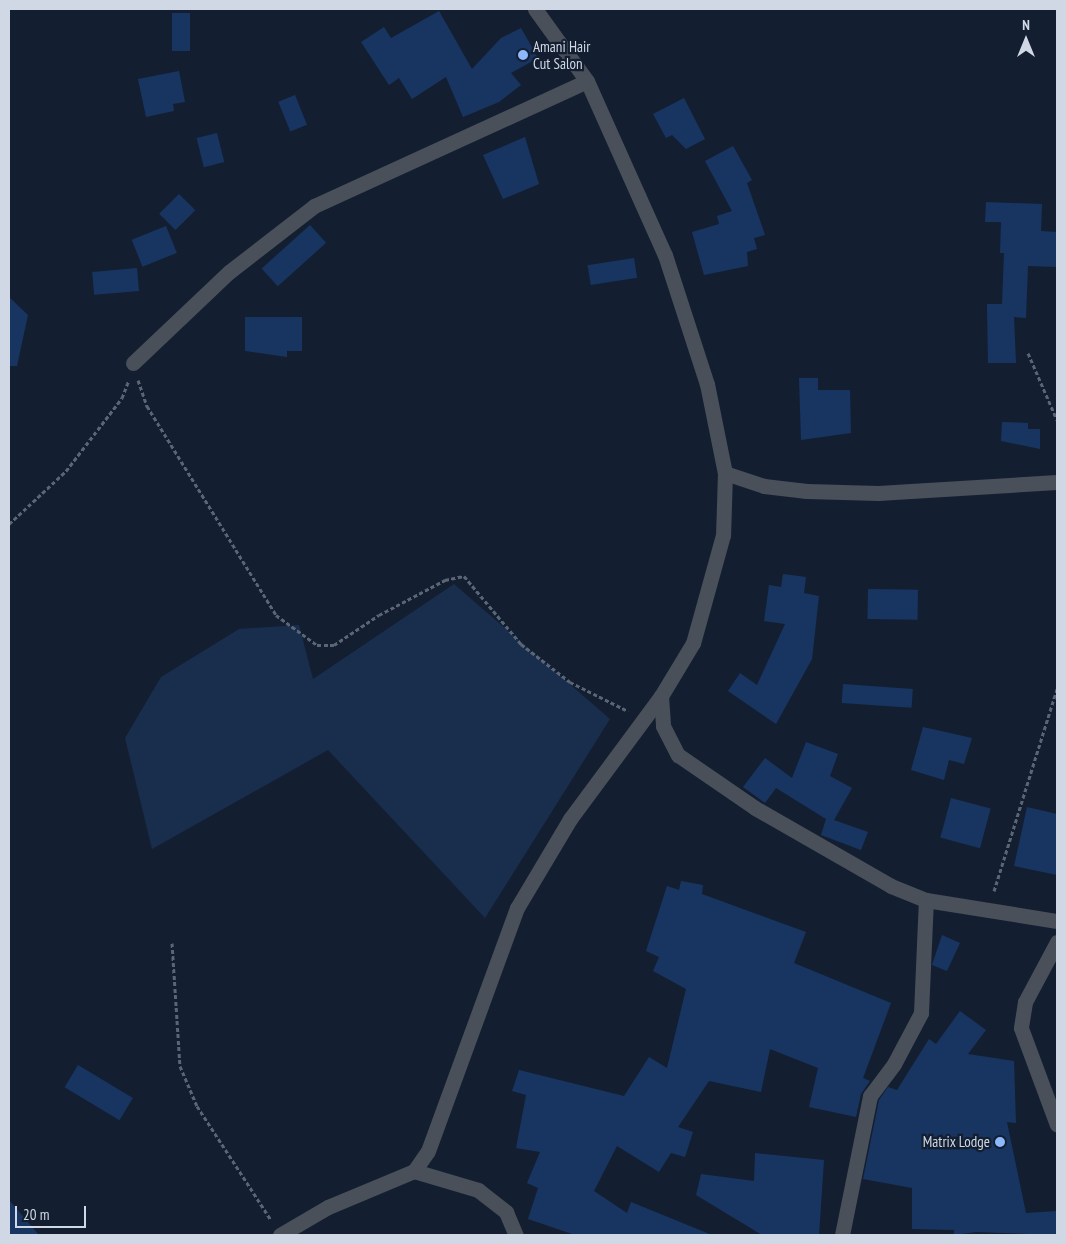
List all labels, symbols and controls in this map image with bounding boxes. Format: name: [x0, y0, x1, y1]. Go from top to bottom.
north arrow: [1001, 15, 1051, 65]
text: N: [1022, 16, 1030, 34]
place label: Amani Hair Cut Salon: [533, 37, 590, 72]
marker: Amani Hair Cut Salon: [517, 49, 529, 61]
place label: Matrix Lodge: [922, 1133, 990, 1151]
marker: Matrix Lodge: [994, 1136, 1006, 1148]
scale bar: [18, 1196, 89, 1228]
text: 20 m: [23, 1205, 49, 1224]

